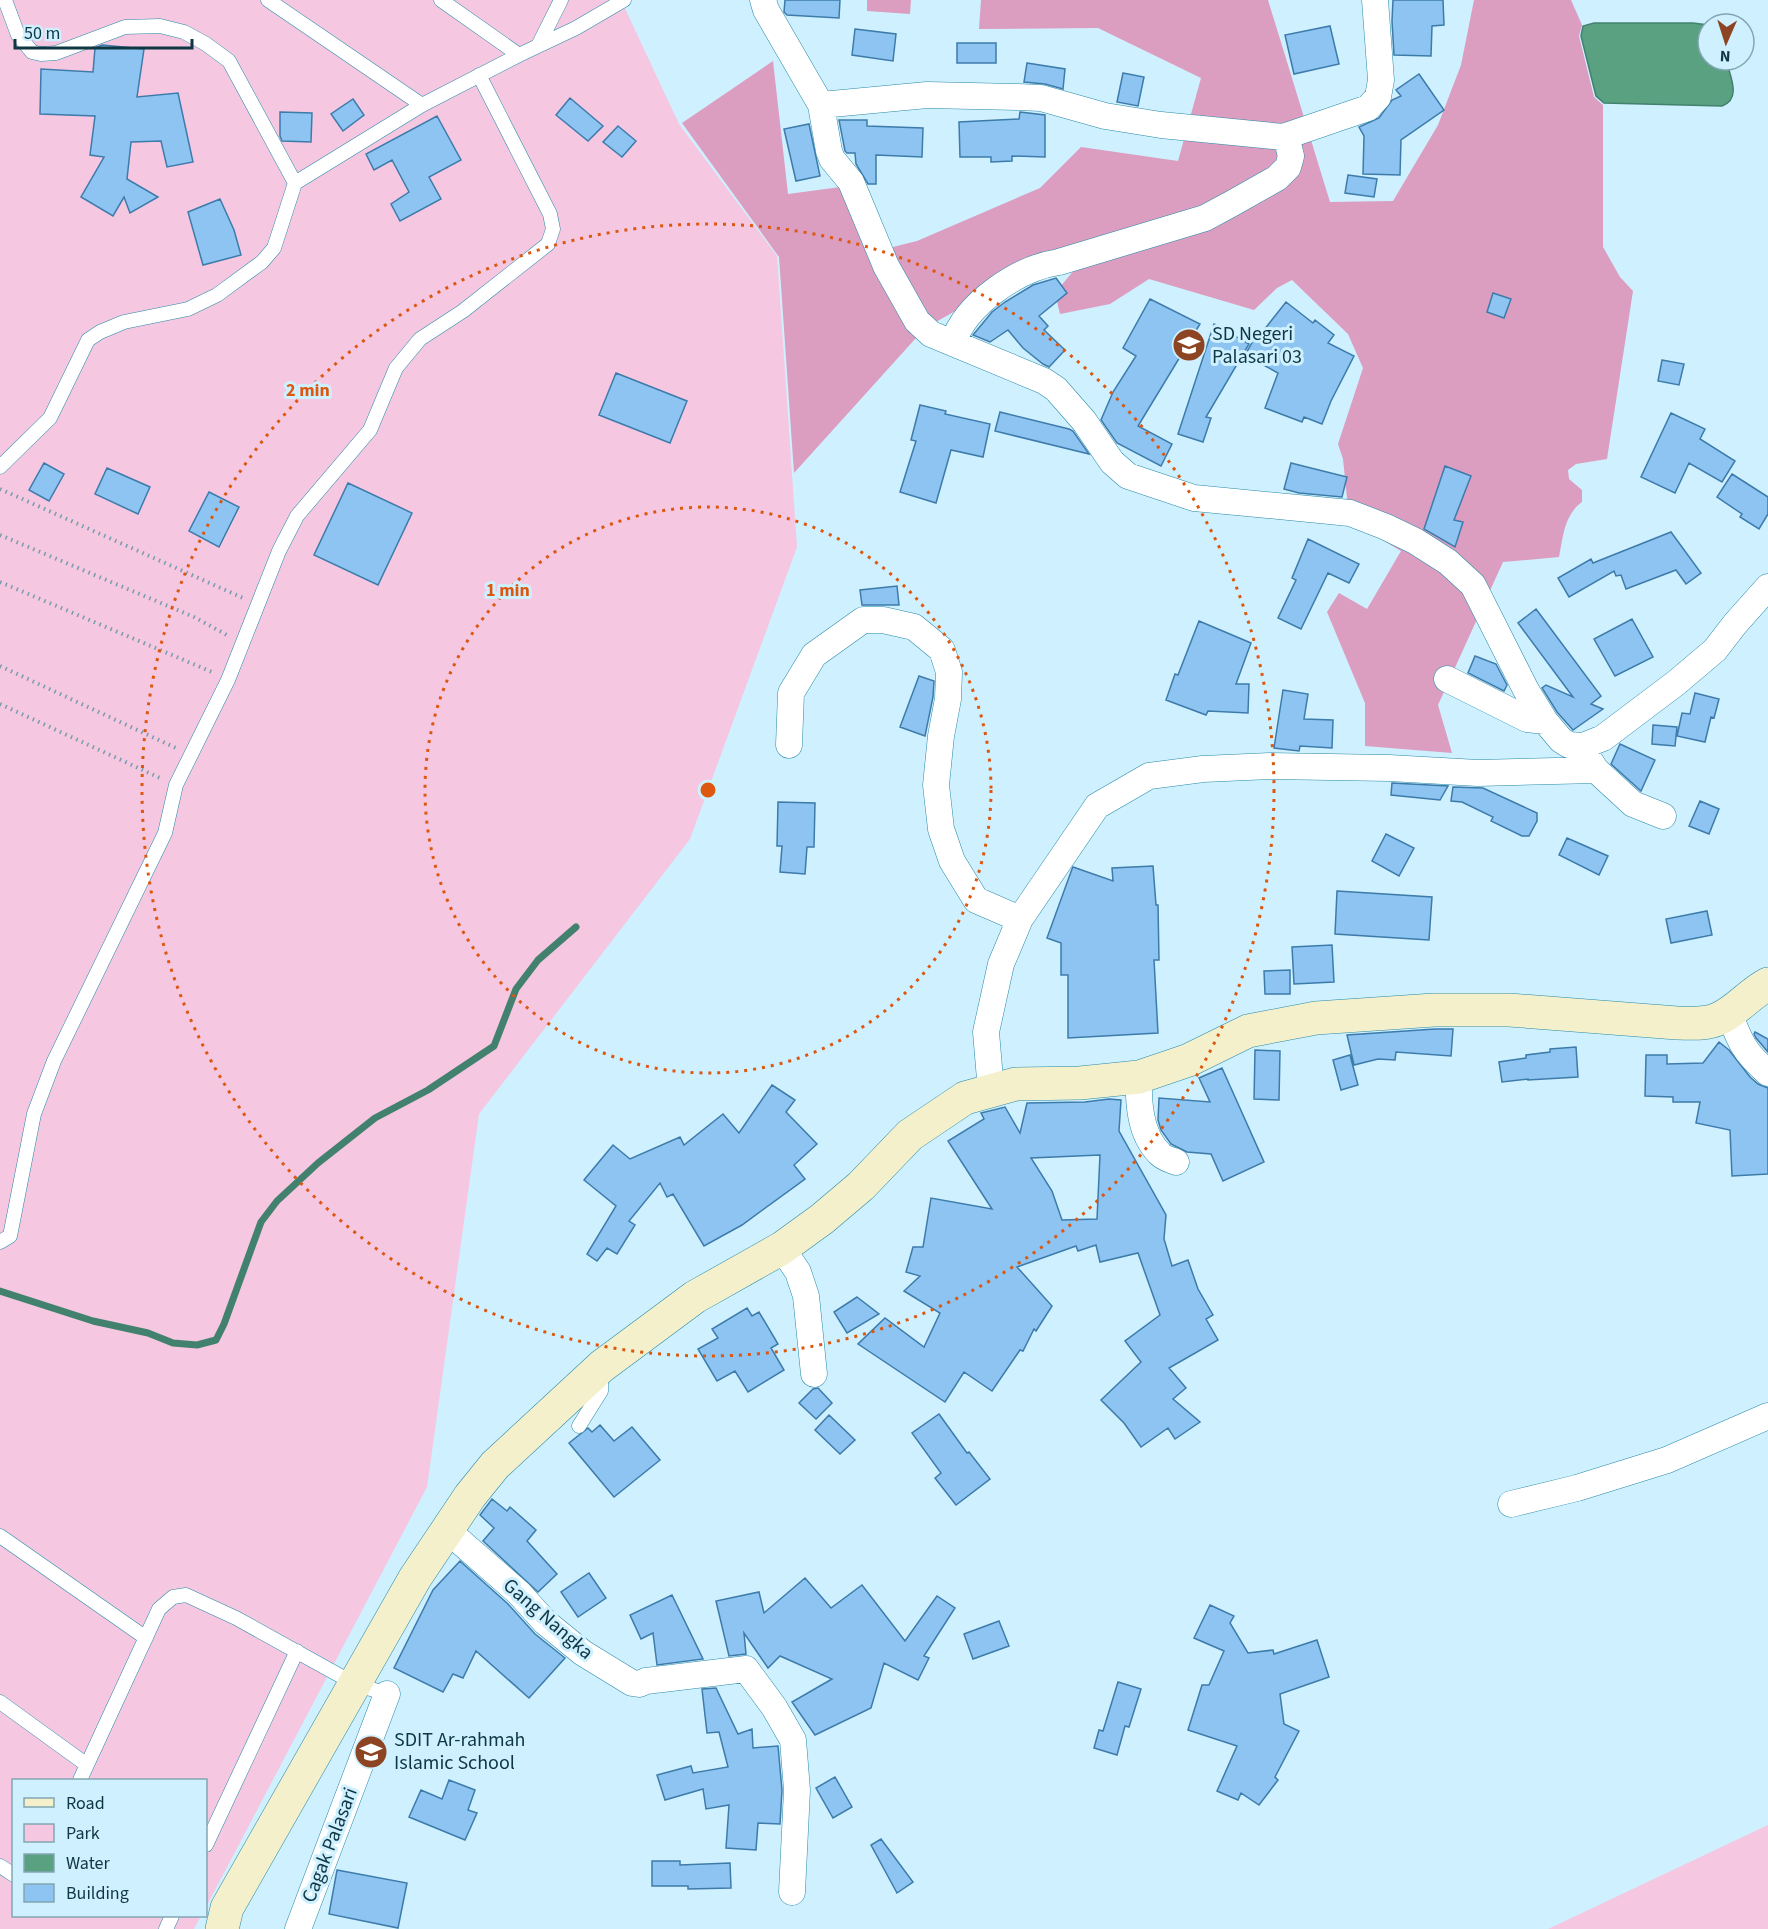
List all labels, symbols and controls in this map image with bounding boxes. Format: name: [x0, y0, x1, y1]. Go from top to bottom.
scale bar: [15, 12, 192, 50]
north arrow: [1696, 12, 1756, 72]
text: 50 m: [24, 21, 60, 46]
text: N: [1719, 45, 1731, 67]
place label: SD Negeri Palasari 03: [1212, 320, 1302, 371]
school or university icon: SD Negeri Palasari 03: [1171, 327, 1207, 363]
text: 2 min: [286, 378, 330, 403]
text: 1 min: [486, 578, 530, 603]
centre of rings: [698, 780, 718, 800]
street label: Gang Nangka: [497, 1572, 599, 1666]
place label: SDIT Ar-rahmah Islamic School: [394, 1726, 525, 1777]
school or university icon: SDIT Ar-rahmah Islamic School: [353, 1734, 389, 1770]
legend: [12, 1779, 207, 1917]
street label: Cagak Palasari: [295, 1783, 365, 1907]
text: Road: [66, 1791, 105, 1816]
text: Park: [66, 1821, 100, 1846]
text: Water: [66, 1851, 110, 1876]
text: Building: [66, 1881, 129, 1906]

